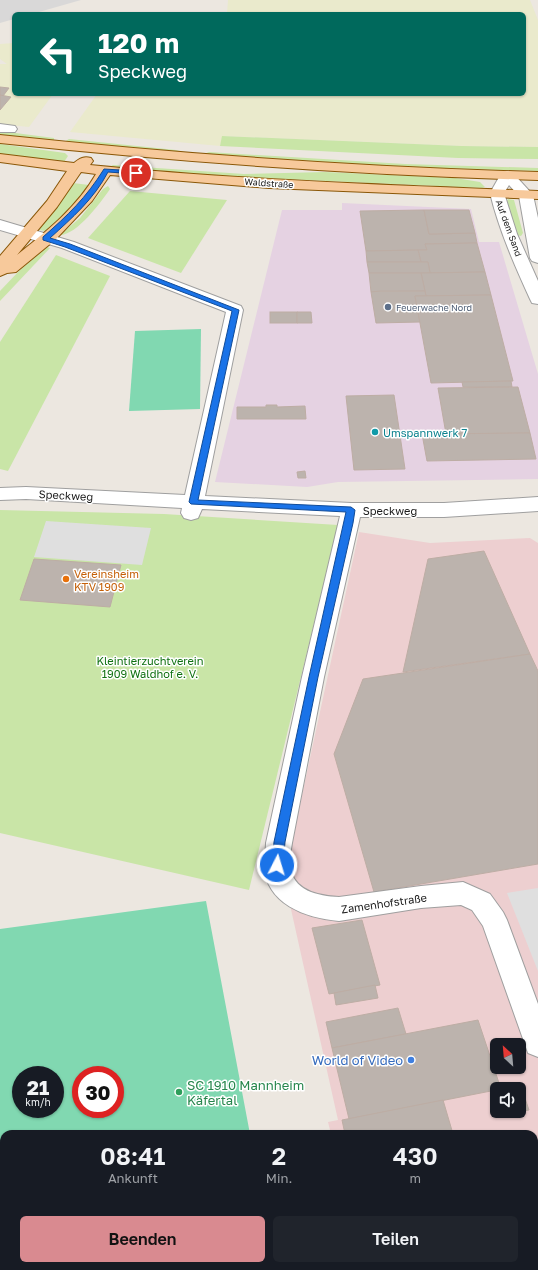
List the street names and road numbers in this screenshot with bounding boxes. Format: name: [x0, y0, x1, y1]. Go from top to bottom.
street label: Waldstraße: [244, 176, 294, 190]
street label: Auf dem Sand: [494, 198, 524, 258]
street label: Speckweg: [38, 487, 94, 503]
street label: Speckweg: [363, 504, 417, 517]
street label: Zamenhofstraße: [340, 891, 428, 915]

